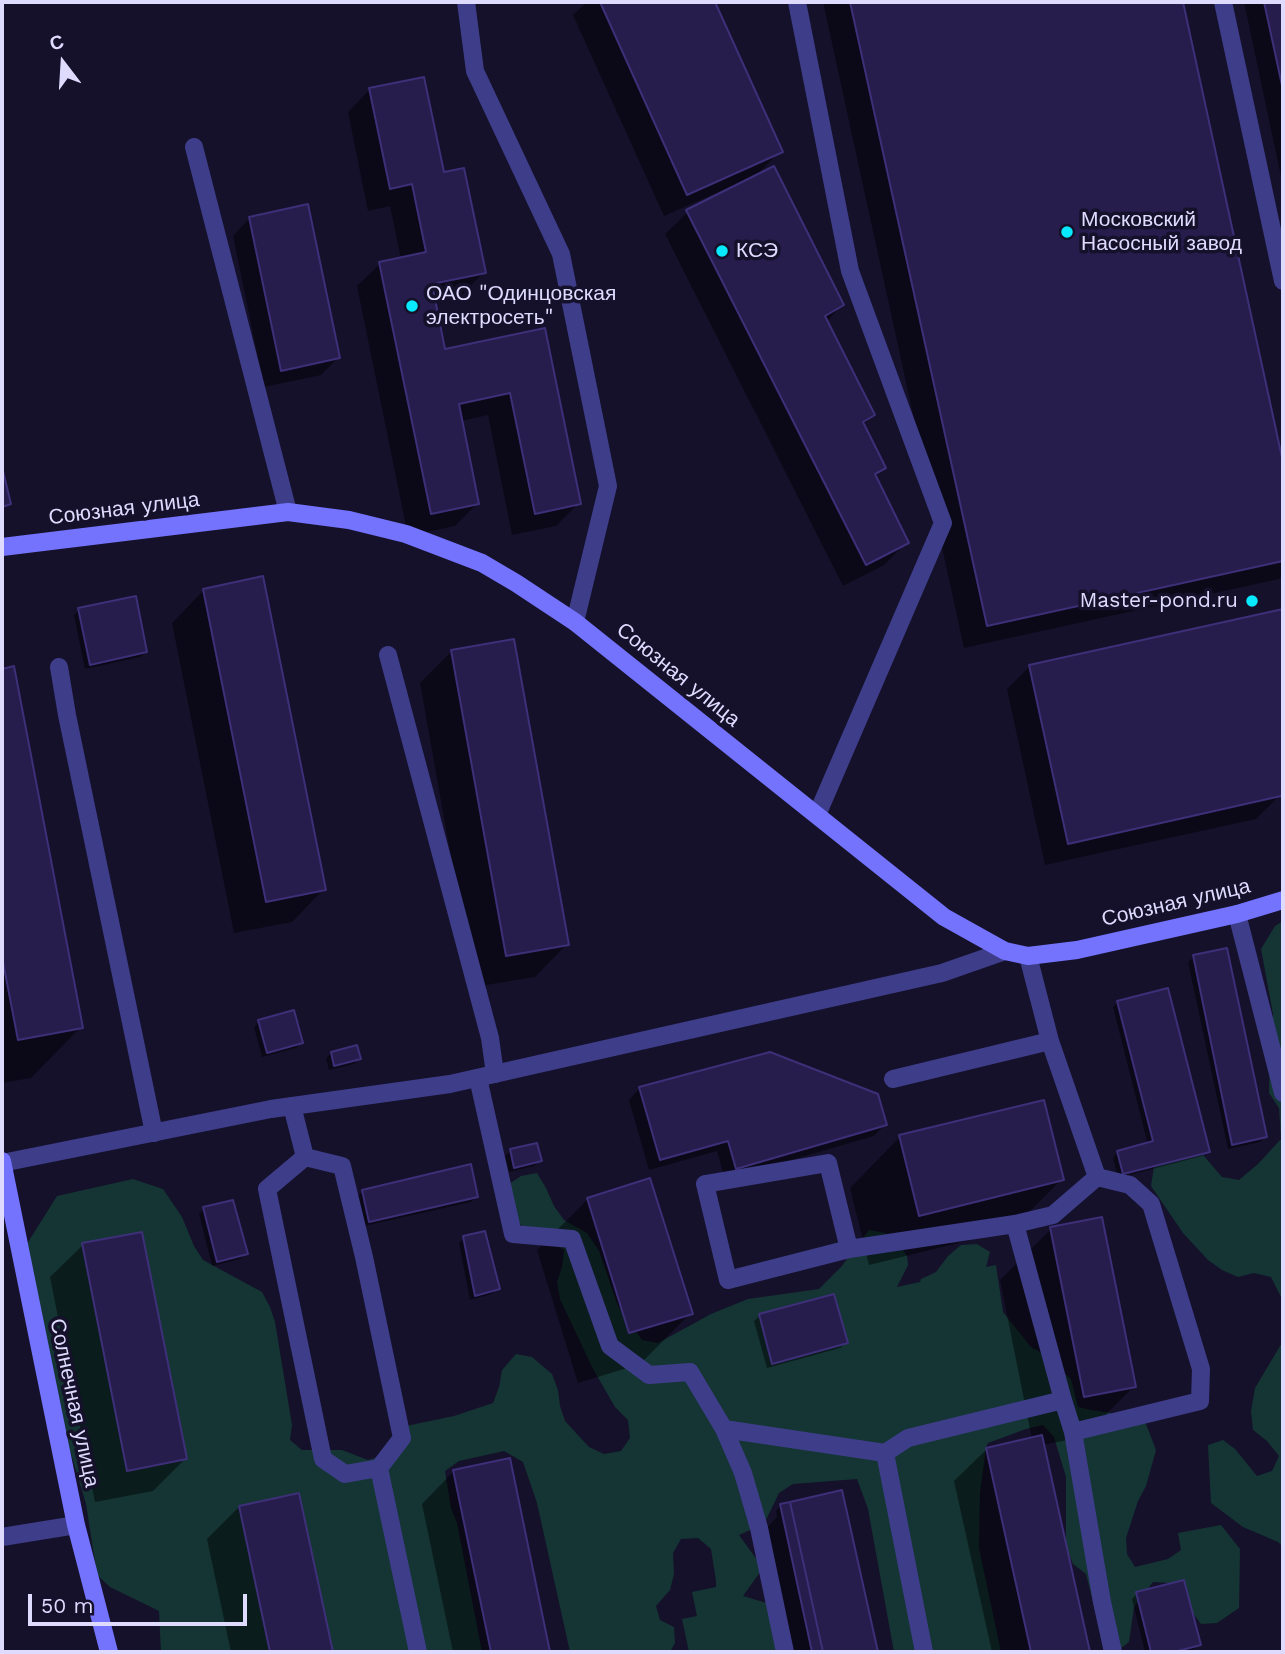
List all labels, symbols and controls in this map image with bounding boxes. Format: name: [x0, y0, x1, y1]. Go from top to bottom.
north arrow: [28, 28, 98, 98]
text: С: [47, 29, 67, 55]
place label: Московский Насосный завод: [1081, 207, 1242, 257]
marker: Московский Насосный завод: [1059, 224, 1075, 240]
place label: КСЭ: [736, 238, 778, 264]
marker: КСЭ: [714, 243, 730, 259]
place label: ОАО "Одинцовская электросеть": [426, 281, 616, 331]
marker: ОАО "Одинцовская электросеть": [404, 298, 420, 314]
street label: Союзная улица: [47, 487, 201, 531]
place label: Master-pond.ru: [1080, 588, 1238, 614]
marker: Master-pond.ru: [1244, 593, 1260, 609]
street label: Союзная улица: [611, 617, 745, 733]
street label: Союзная улица: [1099, 874, 1253, 932]
street label: Солнечная улица: [44, 1316, 104, 1490]
scale bar: [32, 1580, 250, 1624]
text: 50 m: [41, 1593, 93, 1618]

